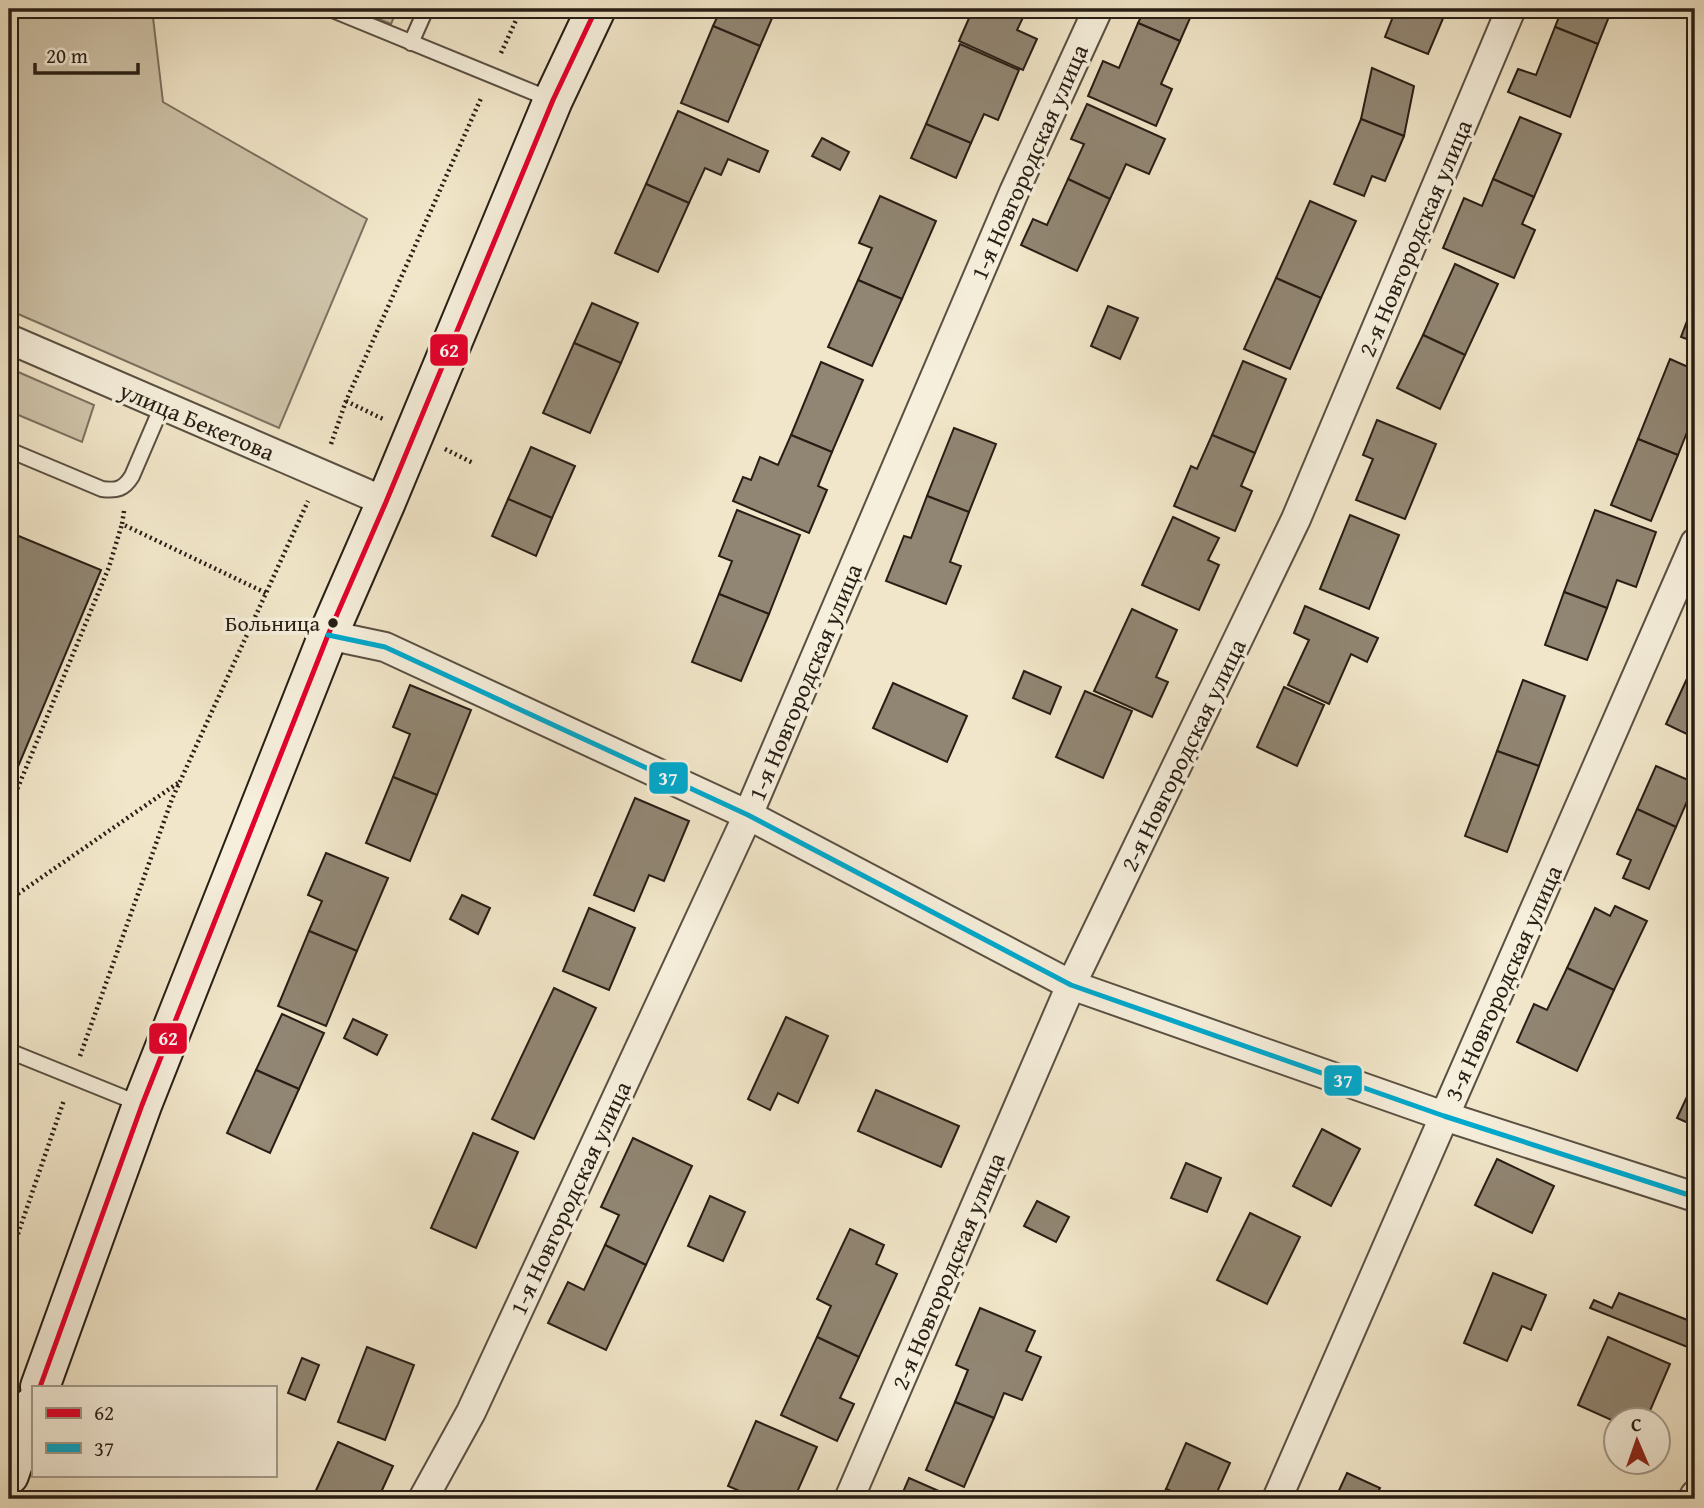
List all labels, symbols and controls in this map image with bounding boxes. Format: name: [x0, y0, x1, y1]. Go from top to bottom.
scale bar: [35, 32, 138, 76]
street label: 1-я Новгородская улица: [961, 38, 1097, 285]
text: 20 m: [46, 40, 88, 71]
street label: 2-я Новгородская улица: [1349, 113, 1481, 362]
line badge: 62: [429, 333, 469, 367]
text: 62: [439, 336, 459, 364]
street label: улица Бекетова: [113, 372, 281, 470]
street label: 1-я Новгородская улица: [739, 557, 871, 806]
place label: Больница: [225, 607, 321, 639]
marker: Больница: [326, 616, 340, 630]
street label: 2-я Новгородская улица: [1111, 632, 1255, 877]
line badge: 37: [648, 761, 689, 795]
text: 37: [658, 764, 678, 792]
street label: 3-я Новгородская улица: [1435, 859, 1571, 1106]
line badge: 62: [148, 1022, 188, 1055]
text: 62: [158, 1024, 178, 1052]
line badge: 37: [1323, 1064, 1363, 1097]
text: 37: [1333, 1066, 1353, 1094]
street label: 1-я Новгородская улица: [500, 1075, 640, 1321]
street label: 2-я Новгородская улица: [882, 1146, 1014, 1395]
legend: [32, 1386, 276, 1476]
text: 62: [94, 1397, 114, 1428]
north arrow: [1602, 1406, 1672, 1476]
text: С: [1631, 1410, 1643, 1438]
text: 37: [94, 1433, 114, 1464]

